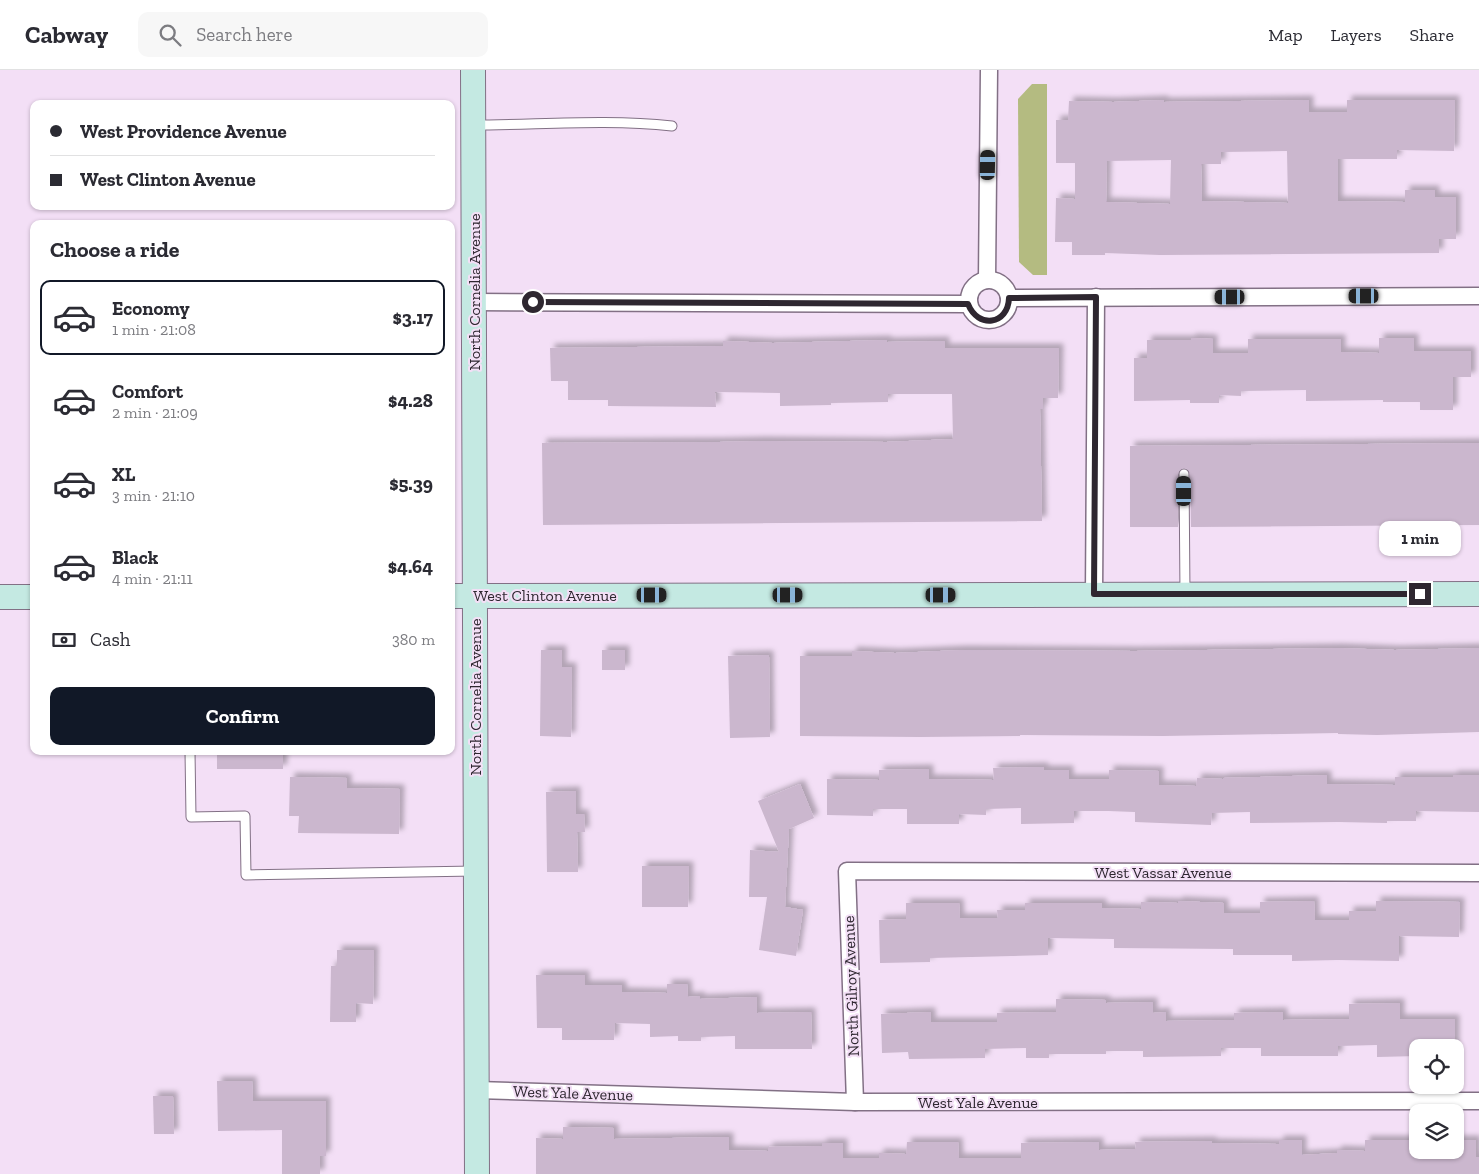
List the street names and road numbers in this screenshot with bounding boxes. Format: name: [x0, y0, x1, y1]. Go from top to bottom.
street label: North Cornelia Avenue: [465, 213, 484, 371]
street label: West Clinton Avenue: [473, 586, 617, 605]
street label: North Cornelia Avenue: [466, 618, 485, 776]
street label: West Vassar Avenue: [1095, 863, 1231, 882]
street label: North Gilroy Avenue: [839, 915, 863, 1057]
street label: West Yale Avenue: [513, 1081, 633, 1105]
street label: West Yale Avenue: [918, 1093, 1038, 1112]

